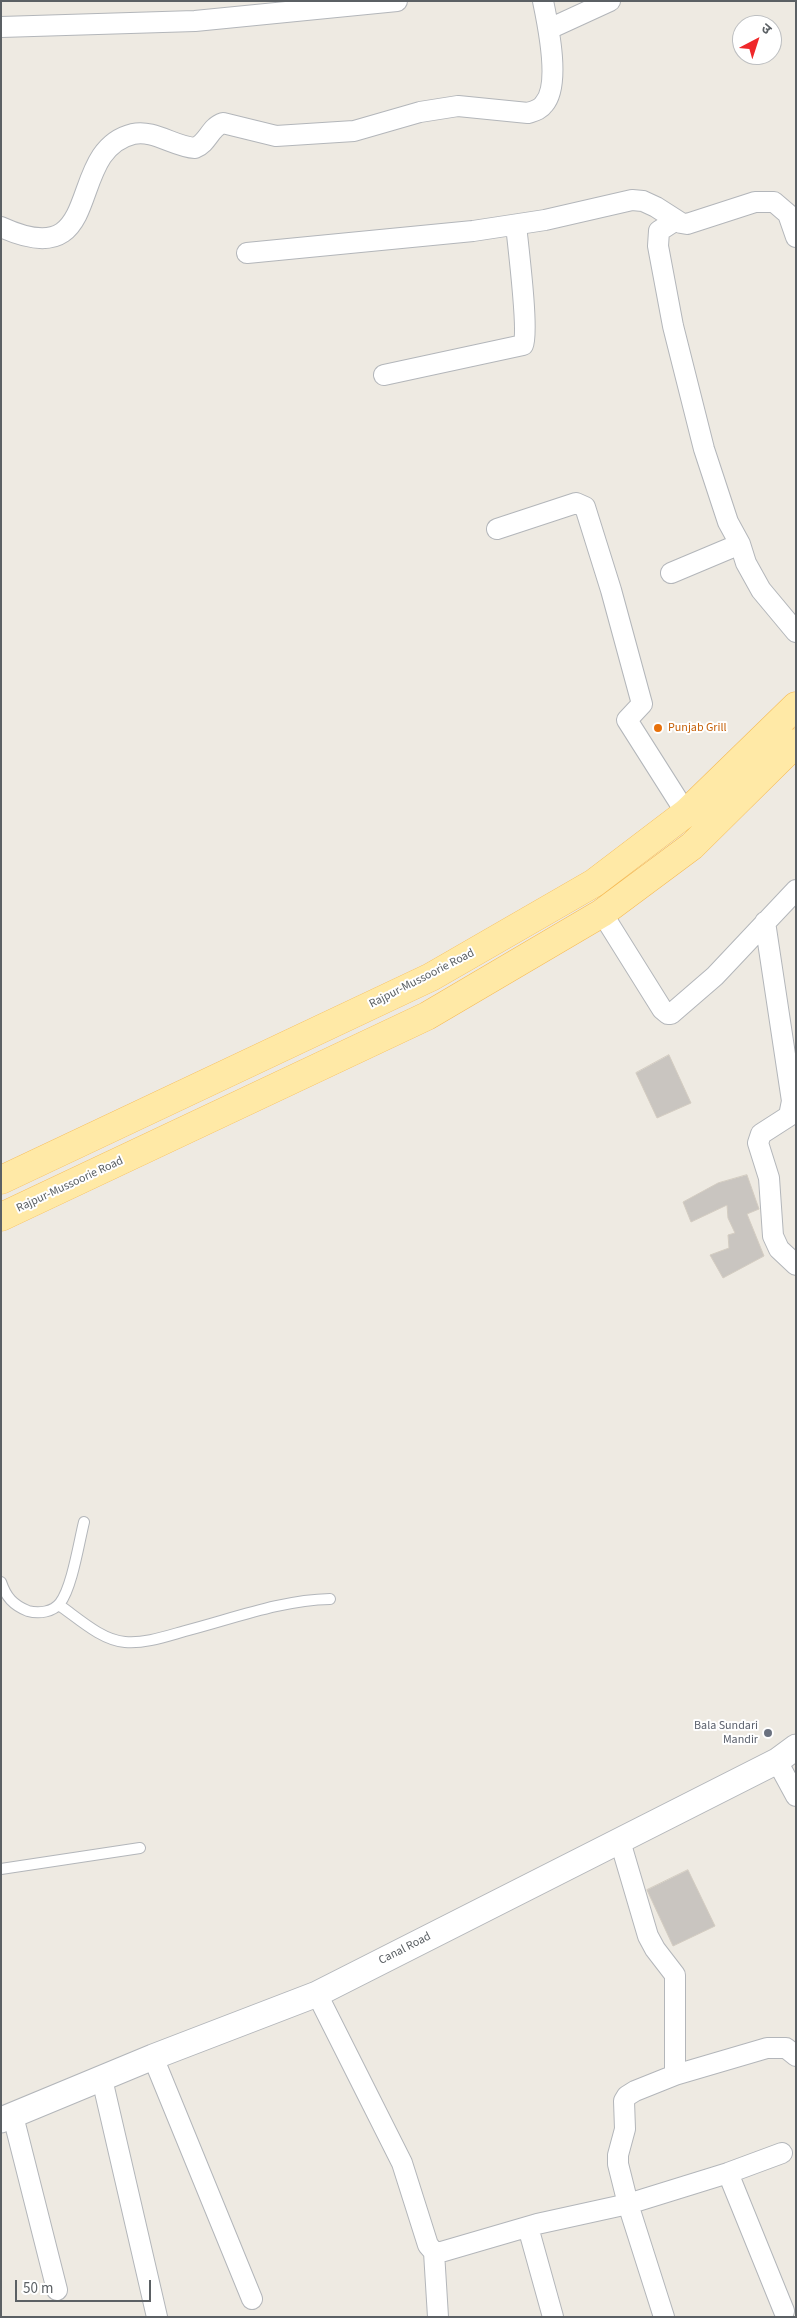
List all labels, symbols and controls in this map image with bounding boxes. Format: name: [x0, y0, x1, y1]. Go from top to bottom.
north arrow: [732, 15, 782, 65]
text: उ: [756, 19, 776, 40]
place label: Punjab Grill: [668, 721, 727, 735]
marker: Punjab Grill: [652, 722, 664, 734]
street label: Rajpur-Mussoorie Road: [367, 946, 477, 1012]
street label: Rajpur-Mussoorie Road: [14, 1154, 126, 1216]
place label: Bala Sundari Mandir: [694, 1719, 758, 1747]
marker: Bala Sundari Mandir: [762, 1727, 774, 1739]
street label: Canal Road: [376, 1930, 434, 1968]
scale bar: [18, 2270, 154, 2302]
text: 50 m: [23, 2278, 53, 2299]

